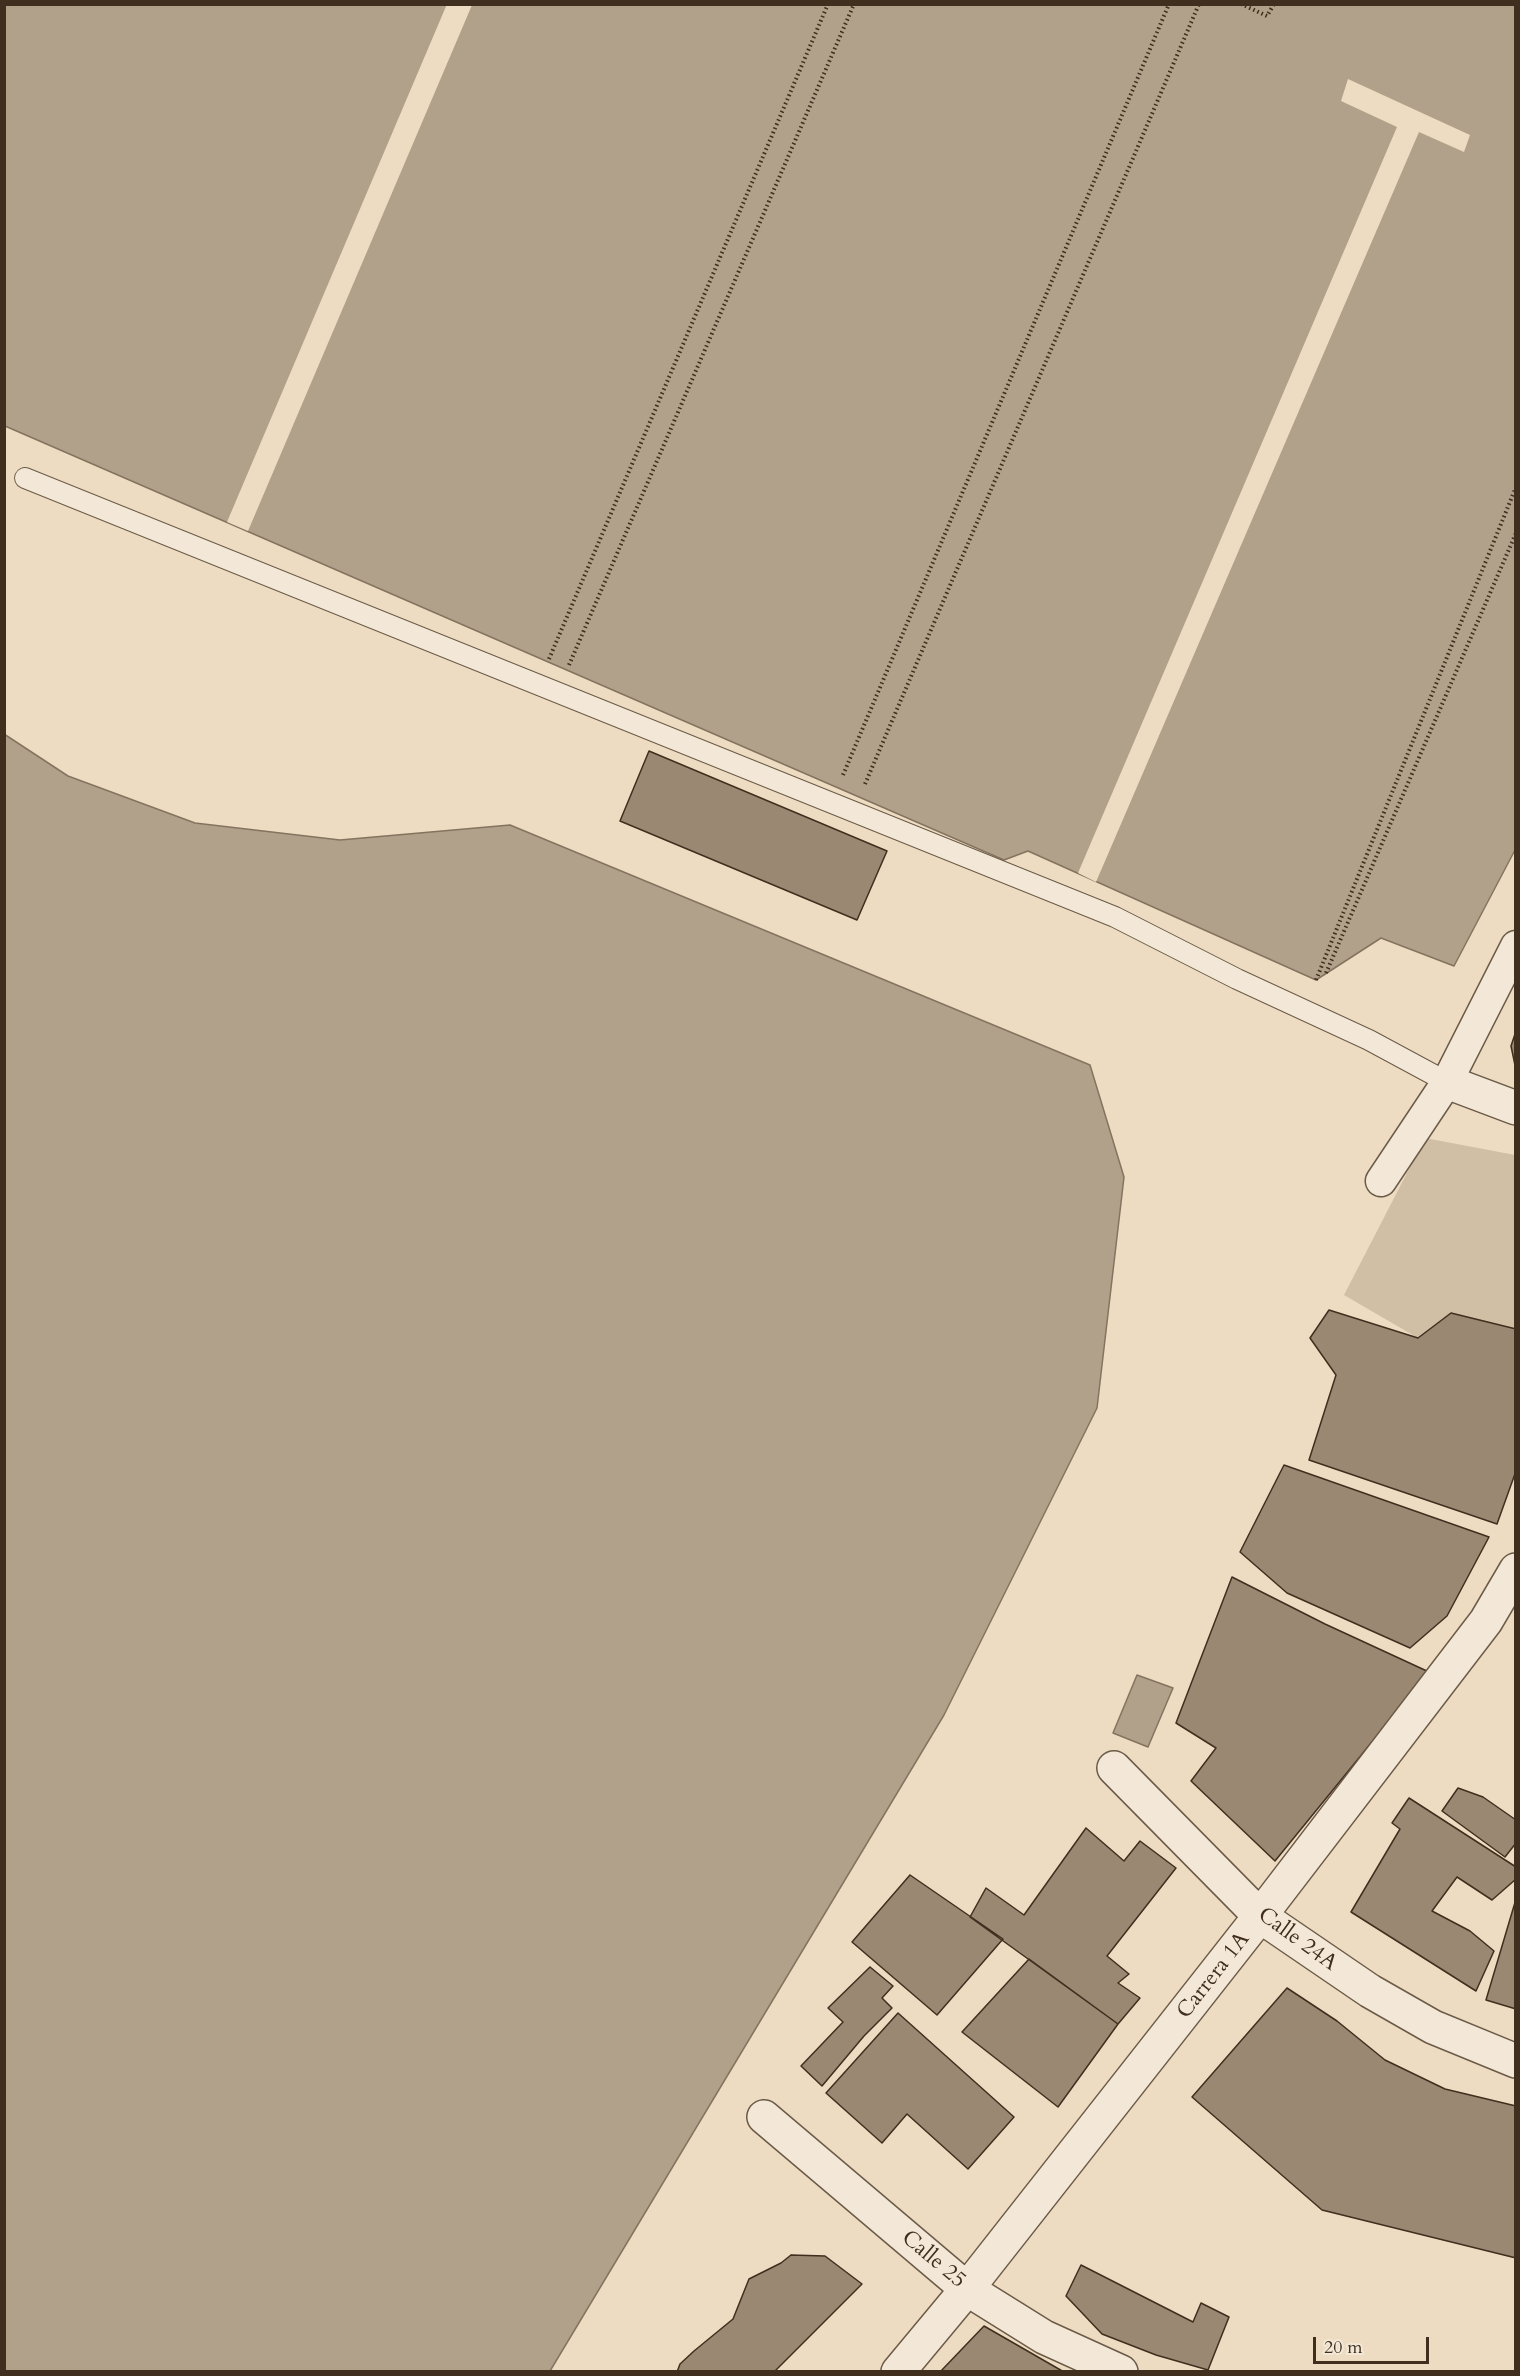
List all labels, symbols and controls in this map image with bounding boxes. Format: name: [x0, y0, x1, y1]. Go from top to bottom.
street label: Calle 24A: [1252, 1902, 1342, 1978]
street label: Carrera 1A: [1172, 1927, 1256, 2025]
street label: Calle 25: [895, 2225, 971, 2295]
scale bar: [1316, 2325, 1432, 2363]
text: 20 m: [1324, 2335, 1363, 2360]

